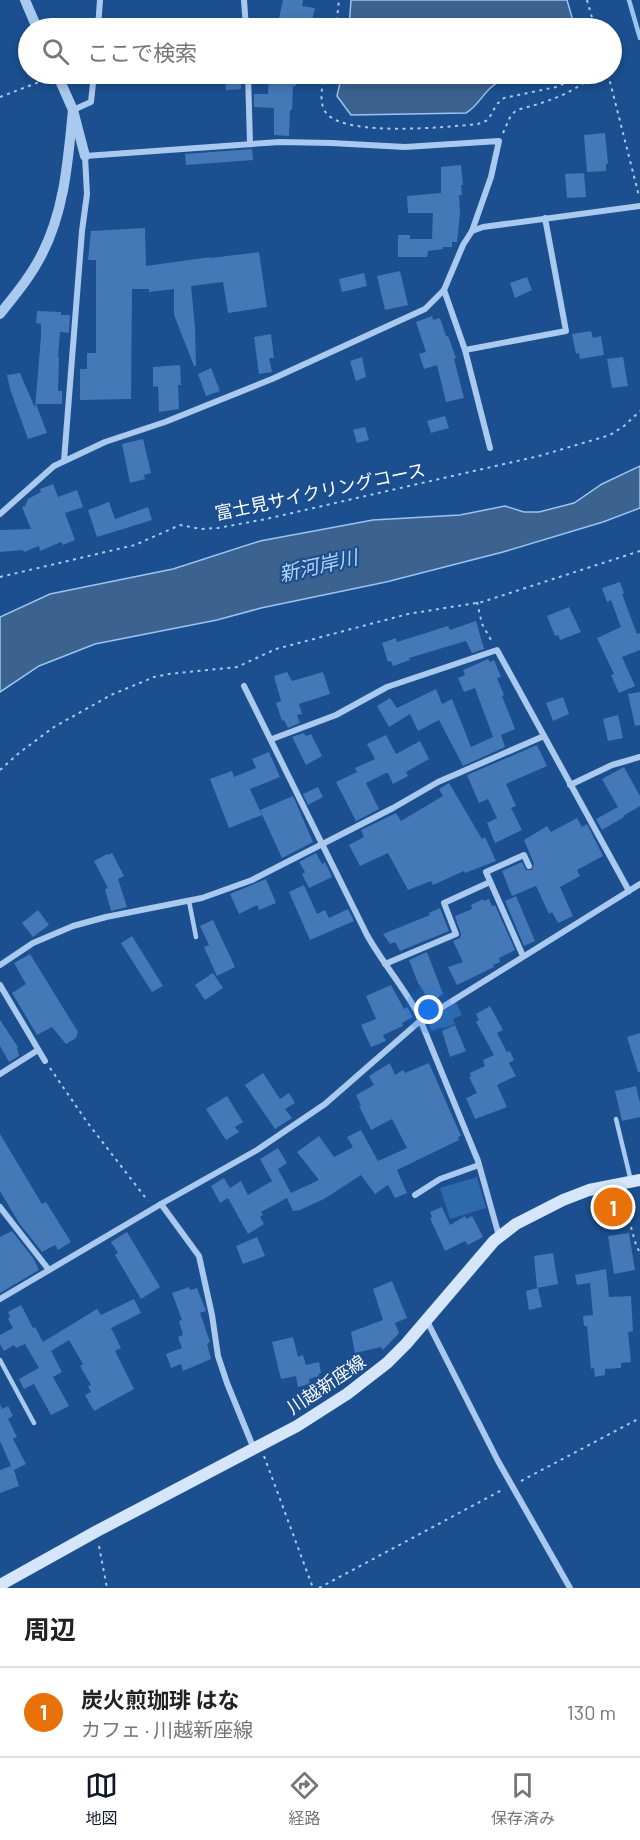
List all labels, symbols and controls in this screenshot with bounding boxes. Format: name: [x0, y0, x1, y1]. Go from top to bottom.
search box: [18, 18, 622, 84]
icon: search: [39, 35, 72, 68]
text: ここで検索: [87, 39, 197, 65]
street label: 富士見サイクリングコース: [213, 458, 427, 524]
water label: 新河岸川: [276, 544, 362, 586]
your location: [414, 995, 443, 1024]
pin: 1: [594, 1184, 632, 1230]
street label: 川越新座線: [283, 1350, 369, 1418]
text: 周辺: [24, 1613, 76, 1644]
text: 炭火煎珈琲 はな: [81, 1686, 239, 1712]
text: 1: [40, 1700, 47, 1724]
text: 130 m: [567, 1700, 616, 1724]
text: カフェ · 川越新座線: [81, 1717, 253, 1741]
tab: 地図: [85, 1769, 118, 1829]
tab: 経路: [288, 1769, 321, 1829]
tab: 保存済み: [491, 1769, 555, 1829]

